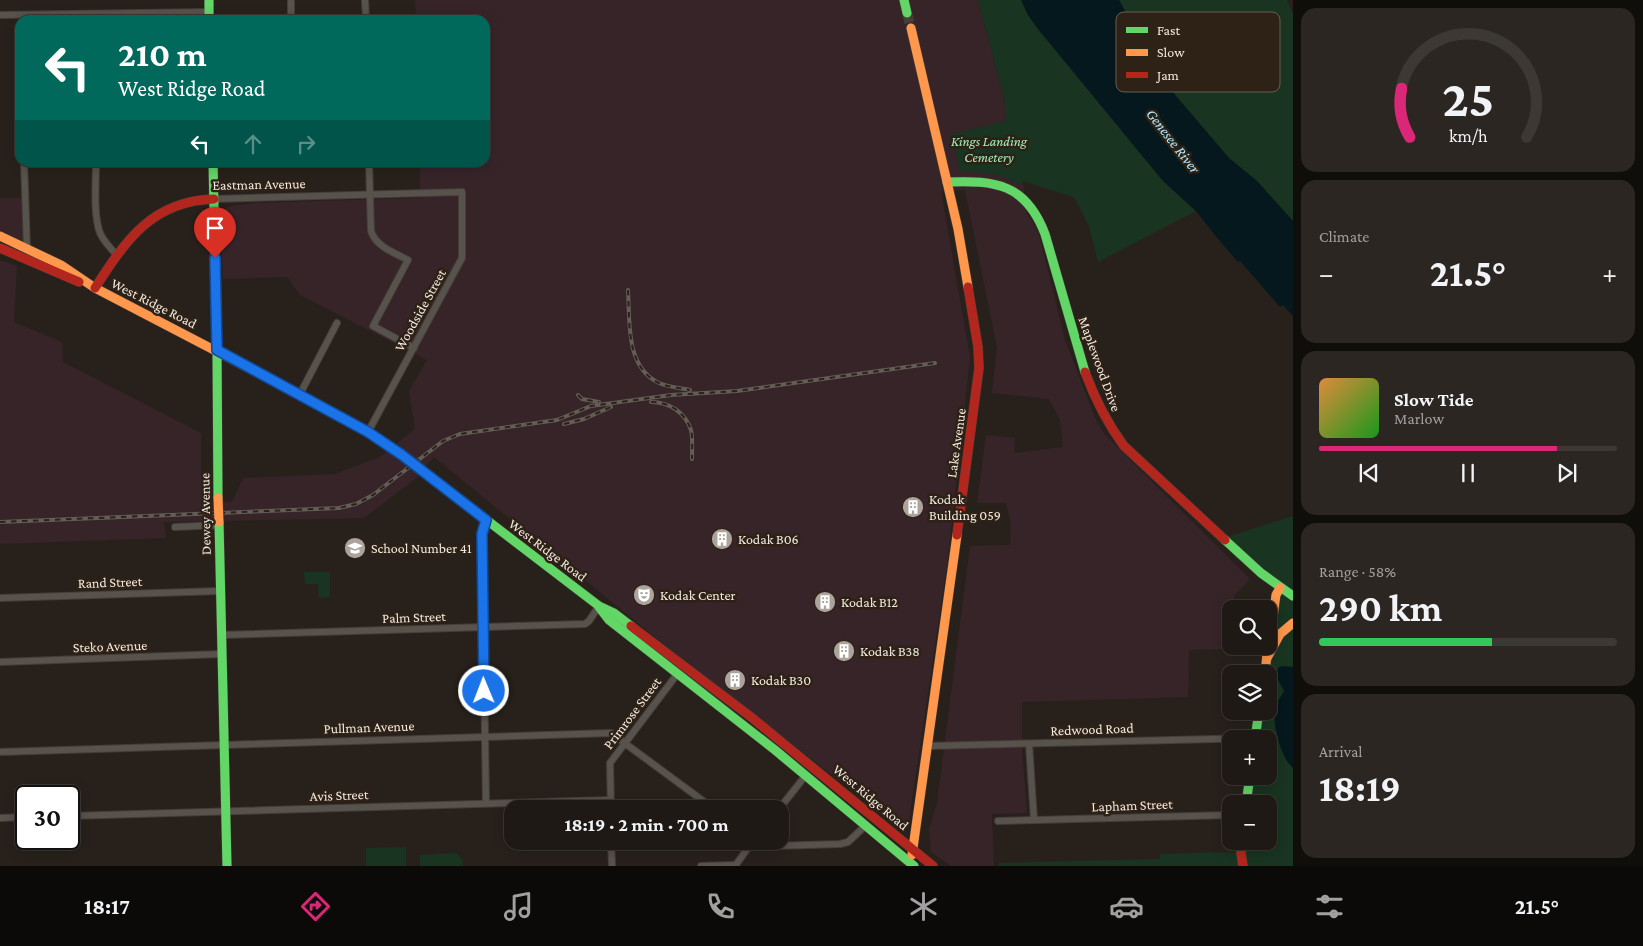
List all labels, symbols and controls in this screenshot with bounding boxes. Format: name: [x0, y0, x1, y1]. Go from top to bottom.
legend: [1116, 12, 1280, 92]
text: Fast: [1157, 22, 1181, 38]
icon: left: [35, 35, 100, 100]
text: 210 m: [118, 35, 207, 74]
text: Slow: [1157, 44, 1185, 60]
text: Jam: [1155, 67, 1179, 83]
text: 25: [1442, 69, 1494, 127]
text: West Ridge Road: [118, 76, 265, 101]
water label: Genesee River: [1143, 106, 1203, 177]
text: km/h: [1449, 126, 1488, 146]
icon: left: [186, 130, 214, 158]
icon: ahead: [239, 130, 267, 158]
icon: right: [292, 130, 320, 158]
park label: Kings Landing Cemetery: [951, 133, 1028, 165]
street label: Eastman Avenue: [212, 175, 306, 193]
pin: [194, 207, 236, 258]
icon: arrive: [201, 214, 229, 242]
text: Climate: [1319, 228, 1369, 245]
text: 21.5°: [1430, 252, 1506, 294]
text: −: [1319, 258, 1334, 289]
text: +: [1602, 258, 1617, 289]
street label: Woodside Street: [391, 266, 449, 354]
street label: West Ridge Road: [109, 275, 200, 332]
street label: Maplewood Drive: [1075, 314, 1125, 414]
text: Slow Tide: [1394, 389, 1474, 410]
street label: Lake Avenue: [943, 407, 969, 479]
text: Marlow: [1394, 410, 1444, 427]
icon: previous: [1355, 459, 1383, 487]
icon: pause: [1454, 459, 1482, 487]
icon: next: [1553, 459, 1581, 487]
street label: Dewey Avenue: [196, 473, 214, 555]
place label: Kodak Building 059: [929, 491, 1001, 523]
building icon: Kodak Building 059: [901, 495, 925, 519]
street label: West Ridge Road: [506, 515, 591, 585]
building icon: Kodak B06: [710, 527, 734, 551]
place label: Kodak B06: [738, 531, 799, 547]
school or university icon: School Number 41: [343, 536, 367, 560]
place label: School Number 41: [371, 540, 472, 556]
text: Range · 58%: [1319, 563, 1396, 580]
street label: Rand Street: [78, 573, 143, 591]
theatre icon: Kodak Center: [632, 583, 656, 607]
place label: Kodak Center: [660, 587, 736, 603]
text: 290 km: [1319, 587, 1442, 629]
building icon: Kodak B12: [813, 590, 837, 614]
place label: Kodak B12: [841, 594, 898, 610]
map controls: [1222, 600, 1277, 850]
button: search: [1222, 600, 1277, 655]
street label: Palm Street: [382, 608, 446, 626]
street label: Steko Avenue: [72, 637, 148, 655]
building icon: Kodak B38: [832, 639, 856, 663]
place label: Kodak B38: [860, 643, 920, 659]
position arrow: [457, 664, 509, 716]
button: layers: [1222, 665, 1277, 720]
building icon: Kodak B30: [723, 668, 747, 692]
place label: Kodak B30: [751, 672, 811, 688]
street label: Primrose Street: [600, 674, 664, 752]
street label: Pullman Avenue: [323, 717, 415, 737]
street label: Redwood Road: [1050, 720, 1135, 738]
button: +: [1222, 730, 1277, 785]
text: Arrival: [1319, 743, 1363, 760]
street label: West Ridge Road: [830, 761, 913, 834]
text: 18:19: [1319, 767, 1401, 809]
speed limit sign: 30: [15, 785, 80, 850]
street label: Avis Street: [309, 786, 369, 804]
button: −: [1222, 795, 1277, 850]
street label: Lapham Street: [1091, 796, 1173, 814]
text: 18:19 · 2 min · 700 m: [564, 814, 729, 835]
icon: directions: [298, 889, 333, 924]
icon: music: [501, 889, 536, 924]
icon: phone: [703, 889, 738, 924]
icon: climate: [906, 889, 941, 924]
icon: car: [1109, 889, 1144, 924]
icon: filters: [1312, 889, 1347, 924]
text: 18:17: [84, 894, 130, 919]
text: 21.5°: [1515, 894, 1559, 919]

